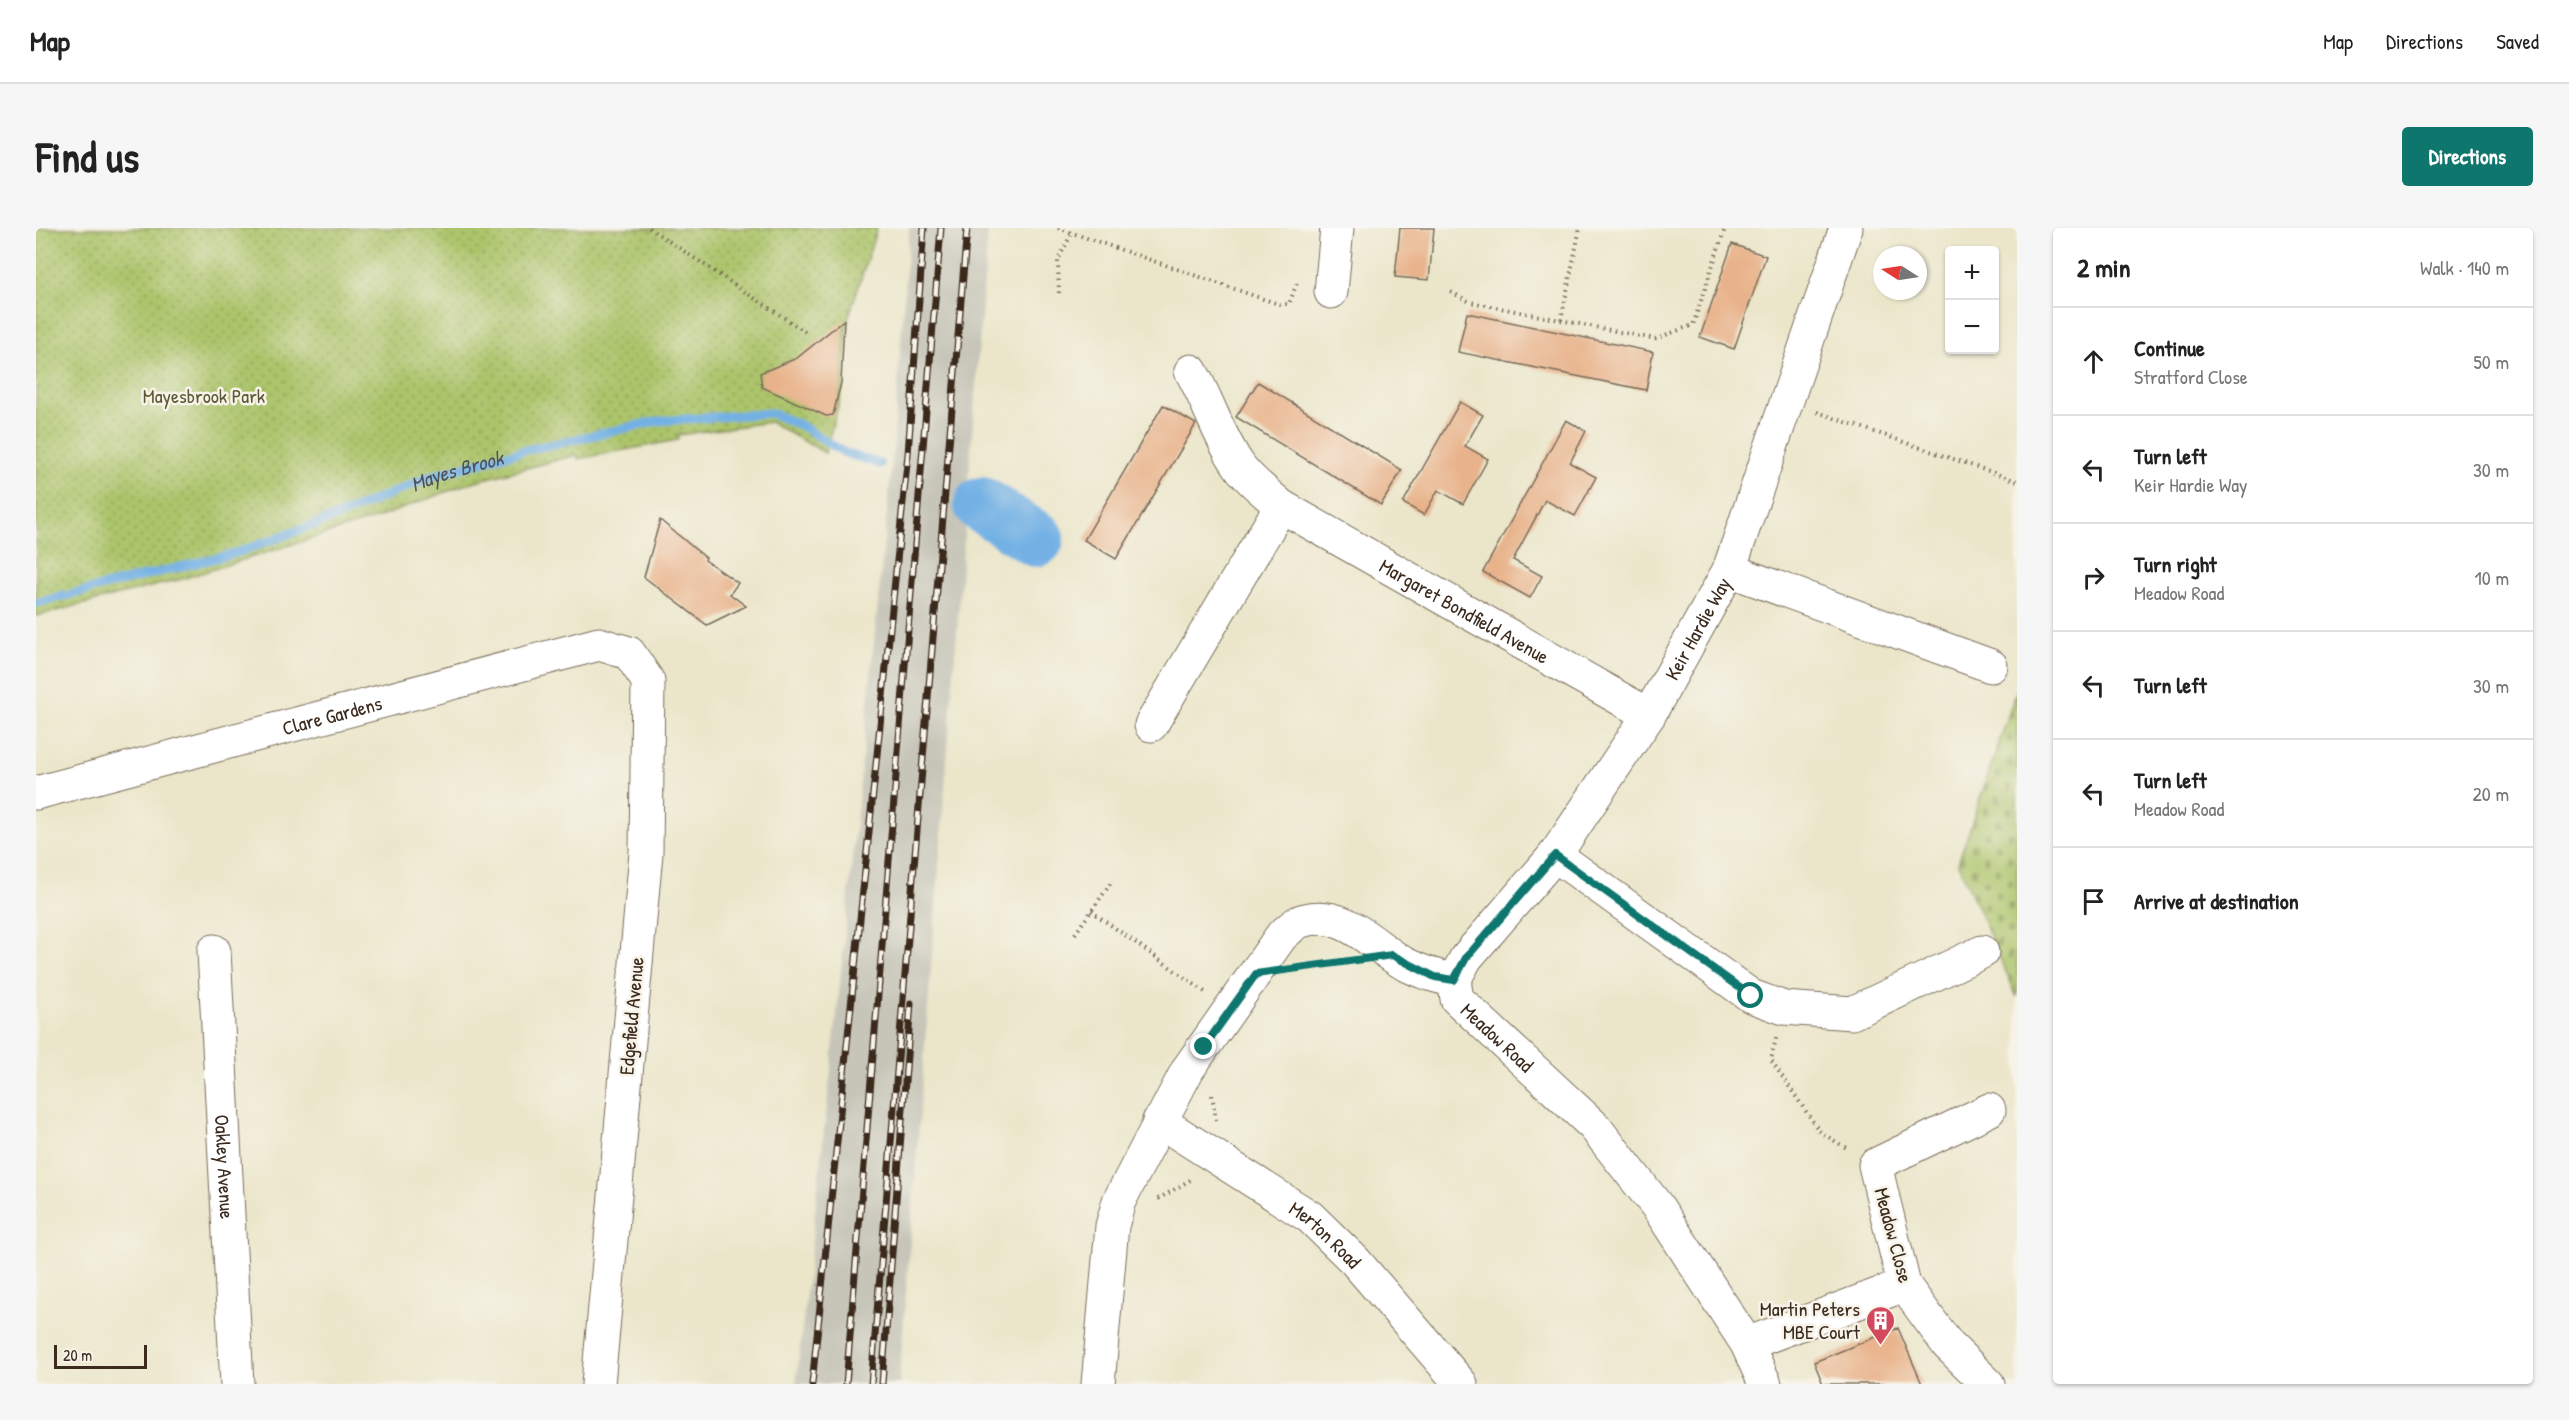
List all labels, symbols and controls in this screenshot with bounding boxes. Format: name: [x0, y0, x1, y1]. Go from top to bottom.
text: Map: [30, 22, 70, 60]
text: Map: [2323, 27, 2353, 56]
text: Directions: [2386, 27, 2463, 56]
text: Saved: [2496, 27, 2539, 56]
button: Directions: [2402, 127, 2533, 186]
text: Find us: [36, 128, 139, 185]
north arrow: [1873, 246, 1927, 300]
map controls: [1945, 246, 1999, 354]
button: +: [1945, 246, 1999, 300]
text: 2 min: [2077, 250, 2130, 285]
text: Walk · 140 m: [2420, 254, 2509, 281]
button: −: [1945, 300, 1999, 354]
text: Continue: [2134, 333, 2205, 363]
icon: ahead: [2077, 345, 2110, 378]
text: 50 m: [2473, 348, 2509, 375]
text: Stratford Close: [2134, 363, 2248, 390]
park label: Mayesbrook Park: [143, 382, 265, 409]
text: Turn left: [2134, 441, 2207, 471]
water label: Mayes Brook: [406, 442, 508, 498]
icon: left: [2077, 453, 2110, 486]
text: 30 m: [2473, 456, 2509, 483]
text: Keir Hardie Way: [2134, 471, 2248, 498]
text: Turn right: [2134, 549, 2217, 579]
street label: Margaret Bondfield Avenue: [1375, 551, 1554, 669]
icon: right: [2077, 561, 2110, 594]
text: 10 m: [2475, 564, 2509, 591]
street label: Keir Hardie Way: [1658, 572, 1736, 684]
text: Meadow Road: [2134, 579, 2224, 606]
icon: left: [2077, 669, 2110, 702]
text: Turn left: [2134, 670, 2207, 700]
text: 30 m: [2473, 672, 2509, 699]
street label: Clare Gardens: [279, 689, 385, 741]
text: Turn left: [2134, 765, 2207, 795]
icon: left: [2077, 777, 2110, 810]
text: 20 m: [2472, 780, 2509, 807]
text: Meadow Road: [2134, 795, 2224, 822]
icon: arrive: [2077, 885, 2110, 918]
text: Arrive at destination: [2134, 886, 2299, 916]
street label: Edgefield Avenue: [612, 956, 650, 1076]
route start: [1737, 982, 1763, 1008]
street label: Meadow Road: [1456, 996, 1540, 1078]
route end: [1190, 1033, 1216, 1059]
street label: Oakley Avenue: [209, 1114, 242, 1220]
street label: Meadow Close: [1868, 1184, 1920, 1286]
street label: Merton Road: [1285, 1194, 1368, 1273]
place label: Martin Peters MBE Court: [1760, 1295, 1861, 1345]
building icon: Martin Peters MBE Court: [1865, 1304, 1897, 1346]
scale bar: [54, 1342, 147, 1370]
text: 20 m: [63, 1344, 92, 1366]

